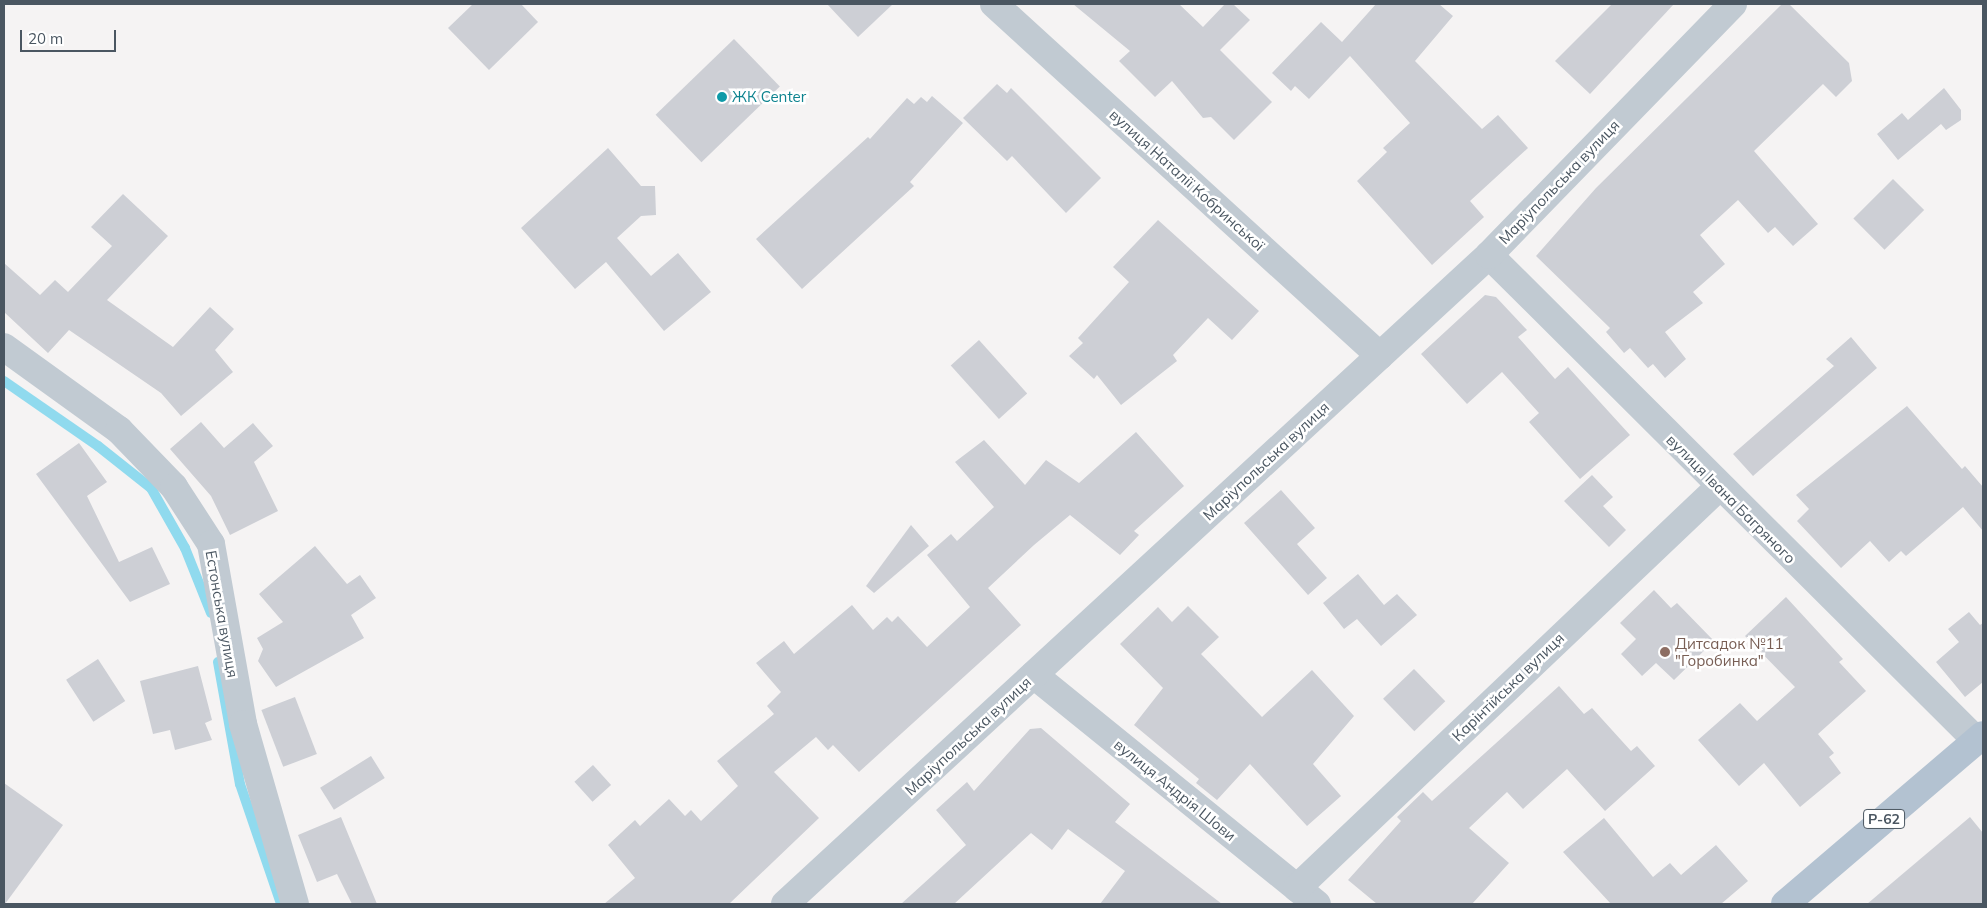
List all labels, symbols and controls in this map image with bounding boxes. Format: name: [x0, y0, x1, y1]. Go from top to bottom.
scale bar: [22, 20, 119, 52]
text: 20 m: [28, 29, 63, 48]
place label: ЖК Center: [732, 88, 806, 106]
marker: ЖК Center: [716, 91, 728, 103]
street label: вулиця Наталії Кобринської: [1106, 106, 1268, 254]
street label: Маріупольська вулиця: [1495, 116, 1623, 248]
street label: Маріупольська вулиця: [1199, 398, 1333, 524]
street label: вулиця Івана Багряного: [1663, 431, 1799, 567]
street label: Естонська вулиця: [202, 549, 242, 679]
street label: Карінтійська вулиця: [1448, 629, 1568, 745]
place label: Дитсадок №11 "Горобинка": [1675, 634, 1784, 669]
marker: Дитсадок №11 "Горобинка": [1659, 646, 1671, 658]
street label: Маріупольська вулиця: [901, 673, 1035, 799]
street label: вулиця Андрія Шови: [1110, 735, 1240, 845]
road number: Р-62: [1863, 808, 1905, 831]

